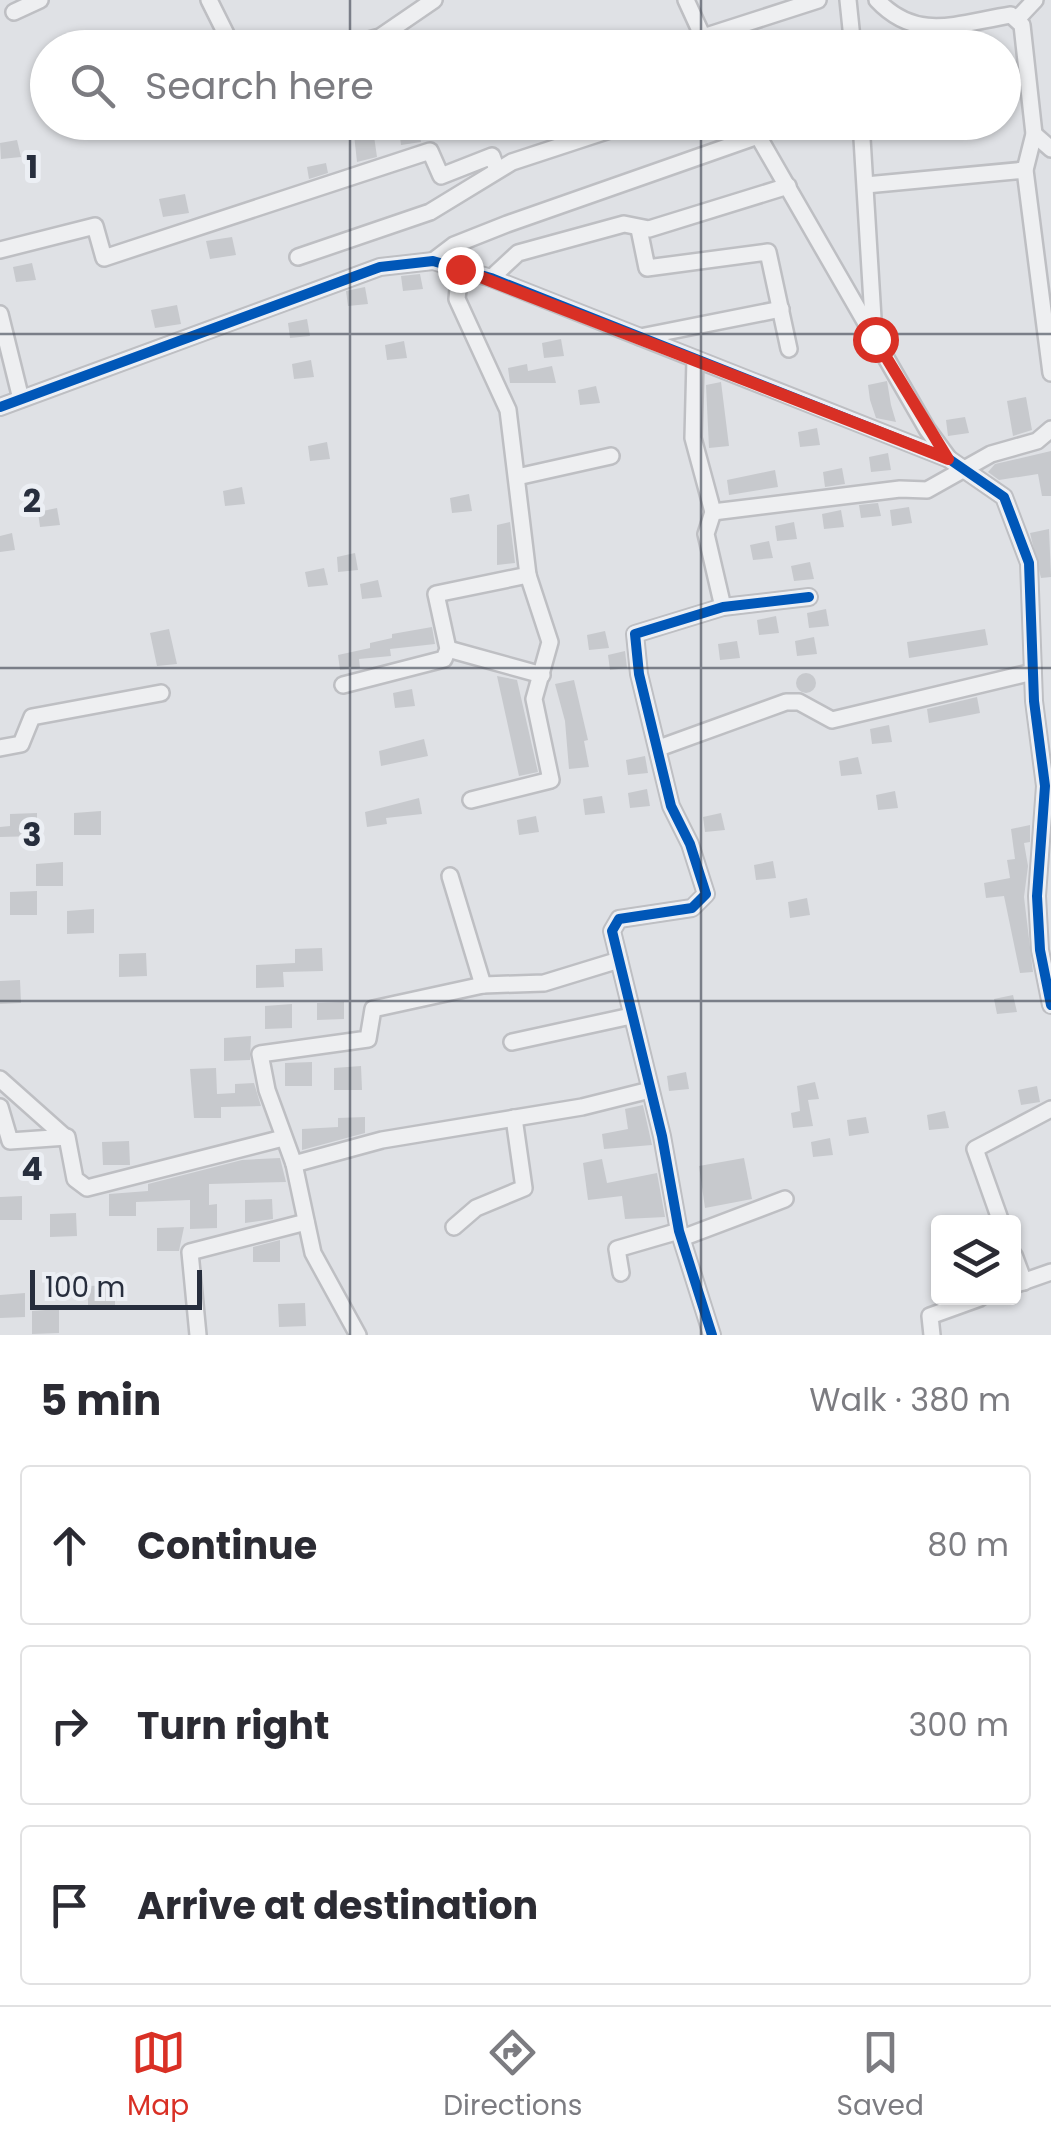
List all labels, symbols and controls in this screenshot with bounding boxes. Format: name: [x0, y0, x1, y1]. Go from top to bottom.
search box: [30, 30, 1021, 140]
icon: search: [65, 58, 120, 113]
text: Search here: [145, 59, 374, 112]
text: 1: [26, 144, 38, 189]
route end: [438, 247, 484, 293]
route start: [853, 317, 899, 363]
text: 2: [23, 478, 41, 523]
text: 3: [22, 812, 42, 857]
text: 4: [21, 1146, 43, 1191]
map controls: [931, 1215, 1021, 1305]
button: layers: [931, 1215, 1021, 1305]
scale bar: [30, 1265, 202, 1310]
text: 100 m: [45, 1268, 125, 1307]
text: 5 min: [40, 1371, 161, 1430]
text: Walk · 380 m: [809, 1377, 1011, 1422]
icon: ahead: [42, 1518, 97, 1573]
text: Continue: [137, 1519, 317, 1572]
text: 80 m: [927, 1522, 1009, 1567]
icon: right: [42, 1698, 97, 1753]
text: Turn right: [137, 1699, 329, 1752]
text: 300 m: [908, 1702, 1009, 1747]
icon: arrive: [42, 1878, 97, 1933]
text: Arrive at destination: [137, 1879, 538, 1932]
tab: Map: [127, 2025, 189, 2127]
tab: Directions: [443, 2025, 582, 2127]
tab: Saved: [837, 2025, 924, 2127]

